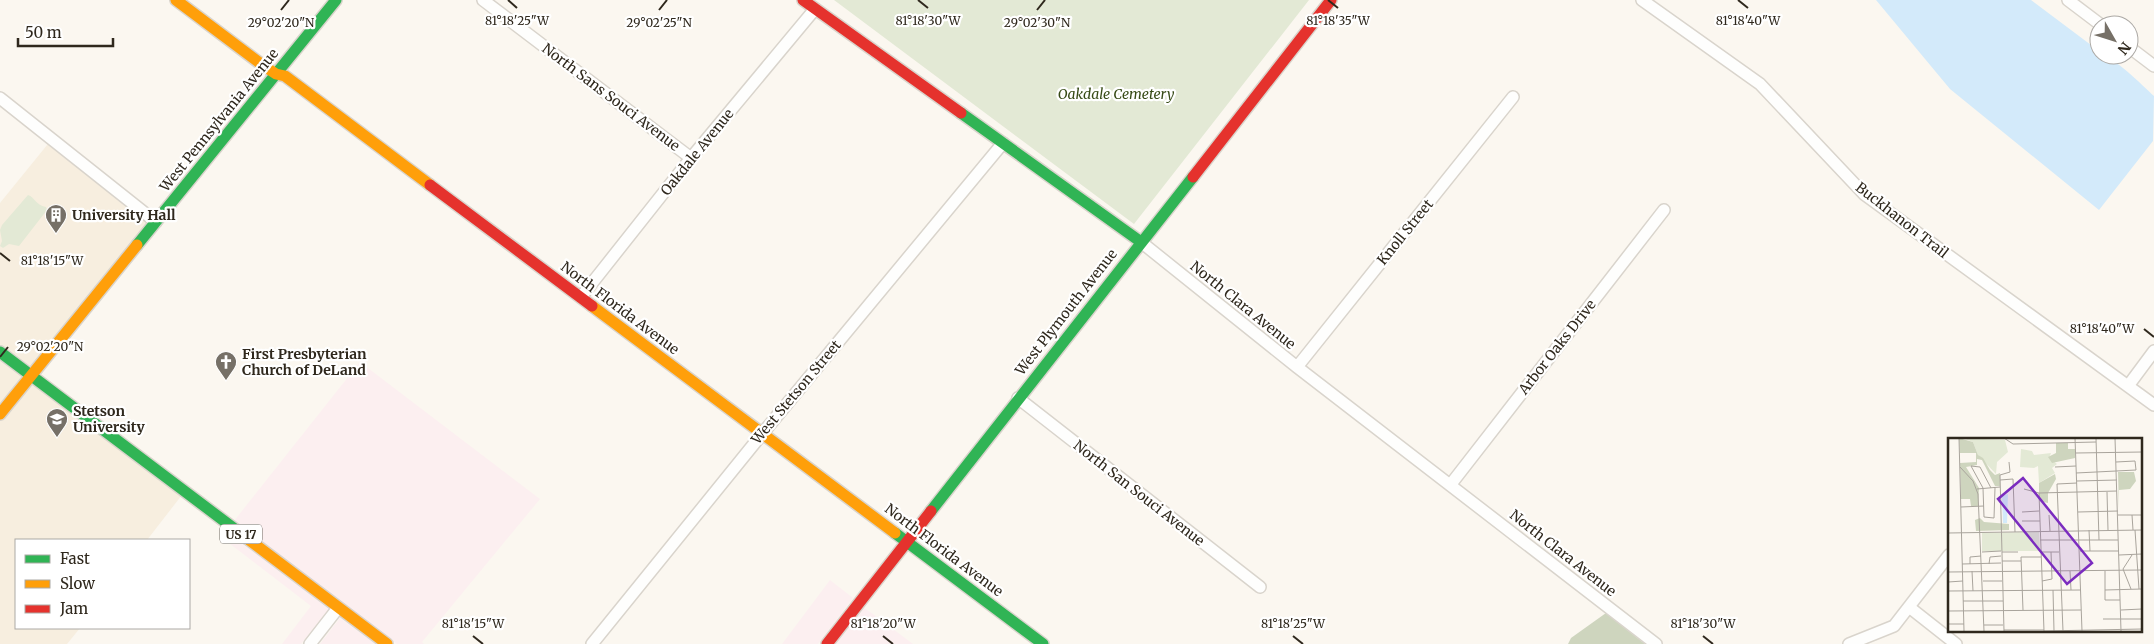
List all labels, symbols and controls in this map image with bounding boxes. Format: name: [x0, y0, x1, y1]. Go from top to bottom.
text: 81°18'25"W: [485, 13, 550, 28]
text: 81°18'30"W: [895, 13, 962, 28]
text: 81°18'35"W: [1306, 13, 1371, 28]
text: 81°18'40"W: [1716, 13, 1781, 28]
scale bar: [18, 15, 112, 47]
text: 29°02'20"N: [248, 15, 315, 30]
text: 29°02'25"N: [626, 15, 692, 30]
text: 29°02'30"N: [1004, 15, 1071, 30]
north arrow: [2089, 15, 2139, 65]
text: 50 m: [25, 23, 62, 42]
text: N: [2114, 38, 2135, 58]
street label: North Sans Souci Avenue: [538, 39, 684, 155]
street label: West Pennsylvania Avenue: [155, 45, 282, 196]
park label: Oakdale Cemetery: [1058, 85, 1175, 103]
street label: Oakdale Avenue: [657, 105, 737, 199]
street label: Buckhanon Trail: [1852, 178, 1953, 262]
street label: Knoll Street: [1373, 195, 1437, 269]
building icon: University Hall: [44, 203, 68, 234]
place label: University Hall: [72, 206, 176, 224]
street label: West Plymouth Avenue: [1011, 245, 1121, 379]
text: 81°18'15"W: [21, 253, 84, 268]
street label: North Clara Avenue: [1187, 257, 1299, 353]
street label: North Florida Avenue: [557, 258, 683, 358]
street label: Arbor Oaks Drive: [1514, 296, 1600, 399]
text: 81°18'40"W: [2070, 321, 2135, 336]
street label: West Stetson Street: [747, 336, 845, 448]
text: 29°02'20"N: [17, 339, 84, 354]
place label: First Presbyterian Church of DeLand: [242, 345, 367, 379]
church icon: First Presbyterian Church of DeLand: [214, 350, 238, 381]
place label: Stetson University: [73, 402, 146, 436]
school or university icon: Stetson University: [45, 407, 69, 438]
street label: North San Souci Avenue: [1070, 436, 1208, 550]
inset map: [1948, 438, 2142, 632]
street label: North Florida Avenue: [881, 500, 1007, 600]
street label: North Clara Avenue: [1506, 506, 1620, 600]
road number: US 17: [220, 524, 262, 544]
legend: [15, 539, 190, 629]
text: Fast: [60, 549, 90, 568]
text: Slow: [60, 574, 95, 593]
text: Jam: [59, 599, 88, 618]
text: 81°18'15"W: [442, 616, 505, 631]
text: 81°18'20"W: [850, 616, 917, 631]
text: 81°18'25"W: [1261, 616, 1326, 631]
text: 81°18'30"W: [1670, 616, 1737, 631]

